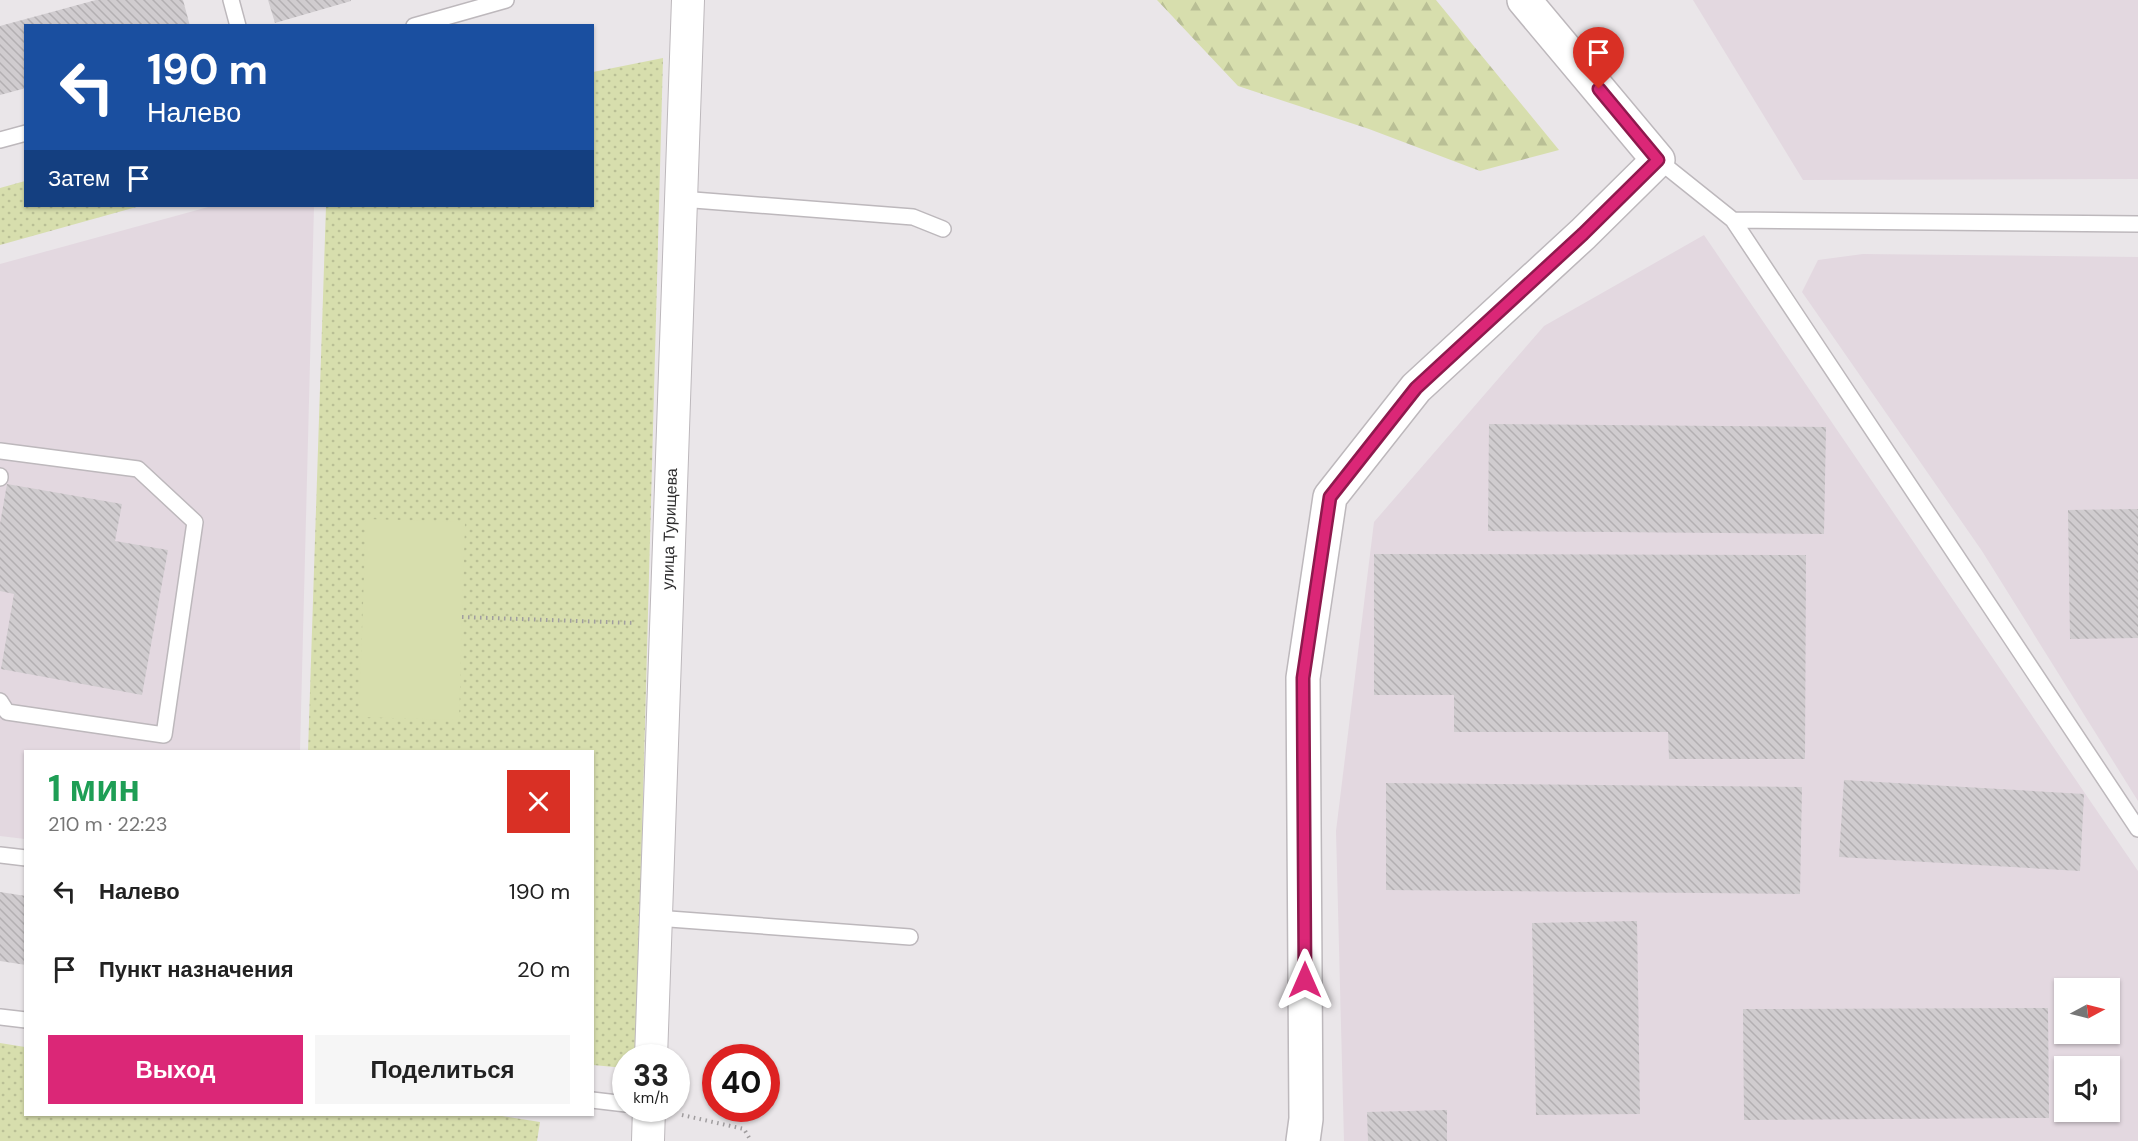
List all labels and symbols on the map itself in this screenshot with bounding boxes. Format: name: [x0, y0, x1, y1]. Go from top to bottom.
pin: [1573, 27, 1624, 89]
street label: улица Турищева: [657, 468, 682, 590]
position arrow: [1273, 948, 1337, 1012]
north arrow: [2054, 978, 2120, 1044]
speed limit sign: 40: [702, 1044, 780, 1122]

